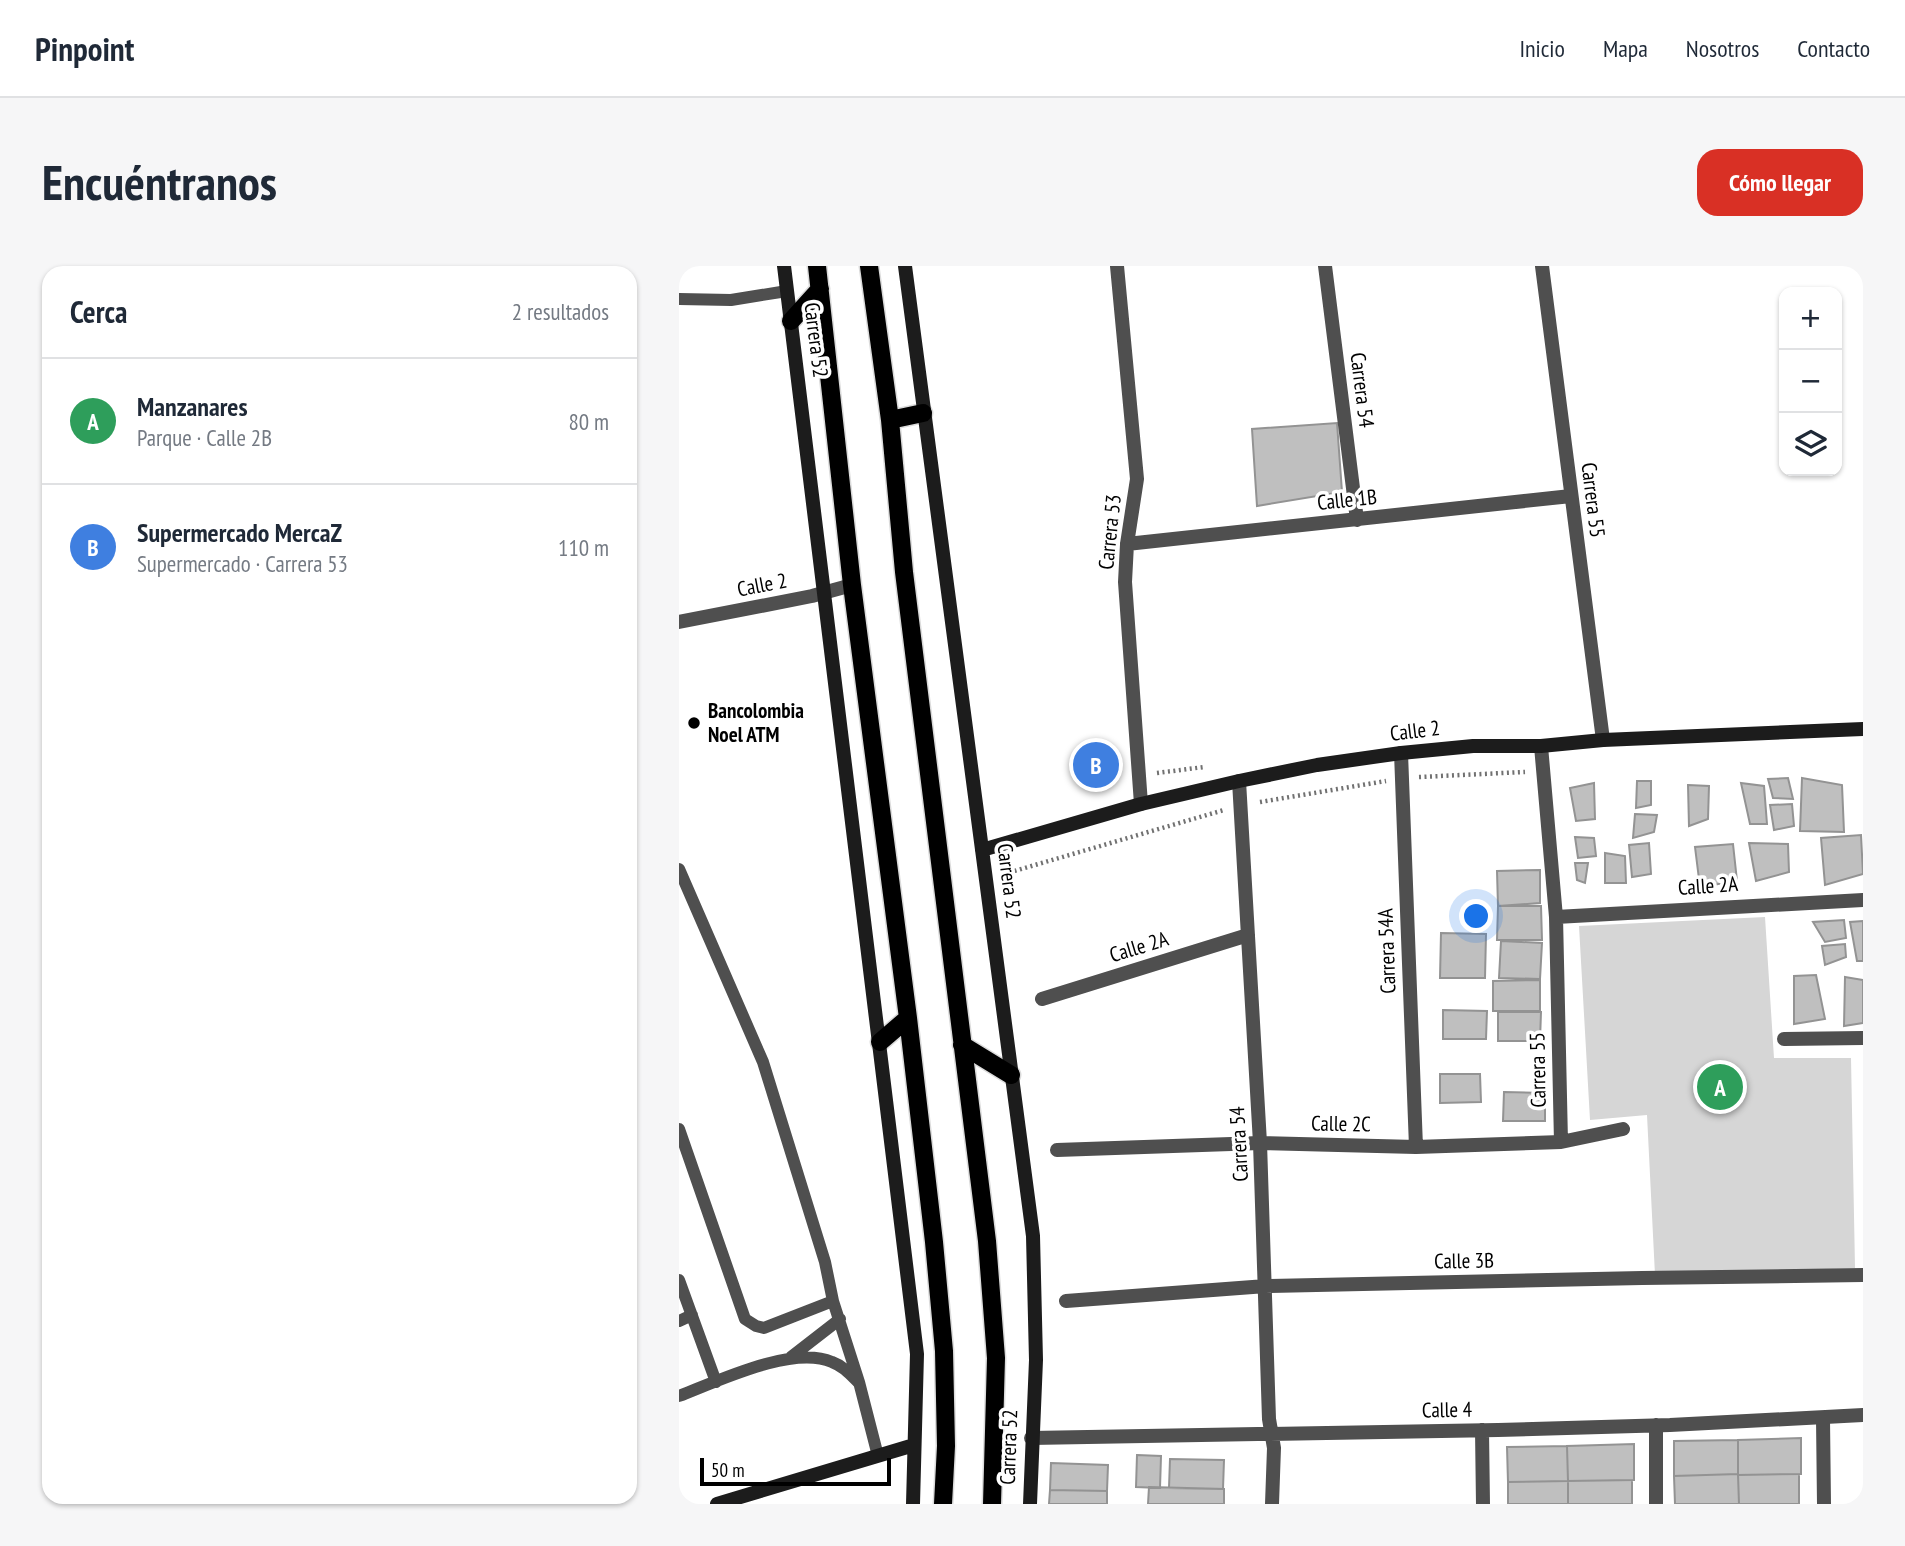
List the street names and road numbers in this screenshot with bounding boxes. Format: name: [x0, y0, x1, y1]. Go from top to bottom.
street label: Carrera 52: [799, 301, 834, 379]
street label: Carrera 54: [1345, 351, 1381, 430]
street label: Carrera 55: [1576, 461, 1611, 539]
street label: Calle 1B: [1316, 483, 1378, 516]
street label: Carrera 53: [1092, 493, 1127, 571]
street label: Calle 2: [735, 566, 789, 603]
street label: Calle 2: [1388, 714, 1441, 747]
street label: Carrera 52: [992, 842, 1027, 920]
street label: Calle 2A: [1677, 870, 1739, 901]
street label: Carrera 54A: [1372, 908, 1401, 994]
street label: Calle 2A: [1106, 925, 1172, 968]
street label: Carrera 55: [1523, 1032, 1552, 1108]
street label: Carrera 54: [1223, 1105, 1254, 1182]
street label: Calle 2C: [1311, 1109, 1371, 1138]
street label: Calle 3B: [1434, 1246, 1494, 1275]
street label: Calle 4: [1422, 1396, 1473, 1423]
street label: Carrera 52: [994, 1409, 1023, 1485]

